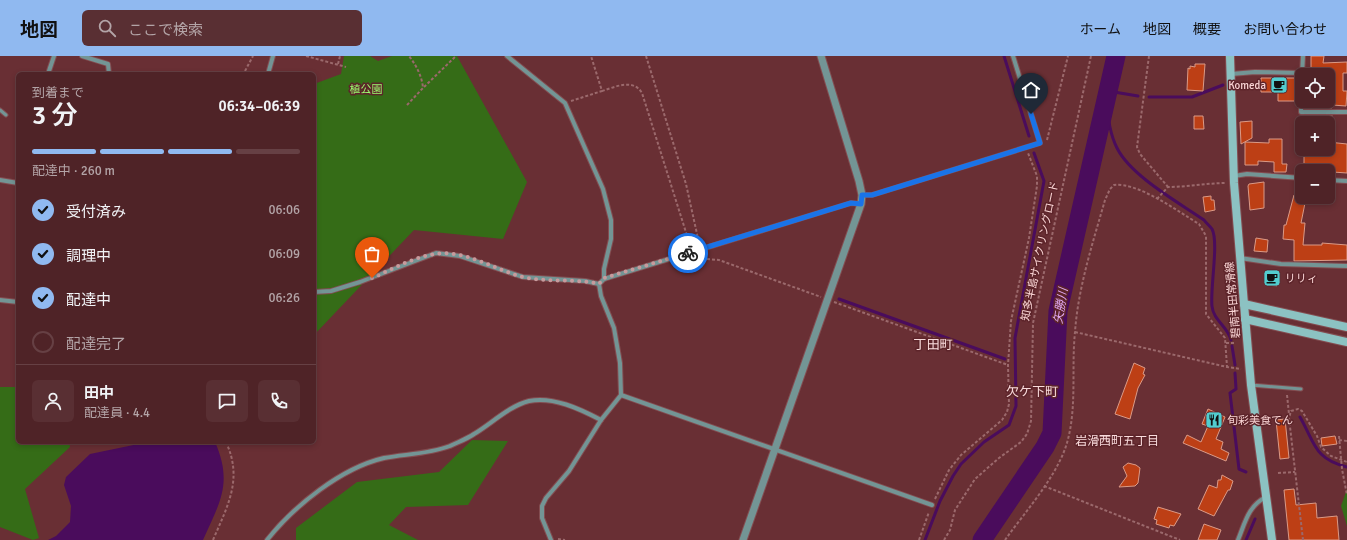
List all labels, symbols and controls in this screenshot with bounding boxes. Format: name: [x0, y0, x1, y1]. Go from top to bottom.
search box: [82, 10, 362, 46]
icon: search: [96, 17, 118, 39]
text: 地図: [20, 18, 58, 42]
text: ここで検索: [128, 21, 203, 39]
text: ホーム: [1079, 21, 1121, 38]
text: 地図: [1143, 21, 1171, 38]
text: 概要: [1193, 21, 1221, 38]
text: お問い合わせ: [1243, 21, 1327, 38]
map controls: [1295, 68, 1335, 204]
button: locate: [1295, 68, 1335, 108]
pin: [1014, 73, 1048, 114]
cafe icon: Komeda: [1269, 75, 1289, 95]
icon: home: [1020, 79, 1042, 101]
place label: Komeda: [1228, 79, 1266, 92]
park label: 植公園: [350, 83, 383, 96]
text: 到着まで: [32, 85, 84, 101]
text: 06:34–06:39: [219, 97, 300, 115]
text: 3 分: [32, 100, 78, 132]
button: +: [1295, 116, 1335, 156]
text: 配達中 · 260 m: [32, 163, 115, 179]
button: −: [1295, 164, 1335, 204]
street label: 知多半島サイクリングロード: [1019, 180, 1061, 322]
icon: check: [32, 199, 54, 221]
text: 06:06: [268, 202, 300, 218]
text: 受付済み: [66, 203, 126, 221]
courier: [668, 233, 708, 273]
pin: [355, 237, 389, 278]
icon: bike: [677, 242, 699, 264]
icon: check: [32, 243, 54, 265]
icon: bag: [361, 243, 383, 265]
text: 06:09: [268, 246, 300, 262]
text: 調理中: [66, 247, 111, 265]
street label: 碧南半田常滑線: [1223, 261, 1243, 339]
cafe icon: リリィ: [1262, 268, 1282, 288]
place label: リリィ: [1285, 272, 1318, 285]
water label: 矢勝川: [1051, 285, 1072, 325]
icon: check: [32, 287, 54, 309]
text: 06:26: [268, 290, 300, 306]
text: 配達中: [66, 291, 111, 309]
text: 配達完了: [66, 335, 126, 353]
district label: 丁田町: [913, 337, 953, 353]
button: person: [32, 380, 74, 422]
button: chat: [206, 380, 248, 422]
button: phone: [258, 380, 300, 422]
text: 田中: [84, 384, 114, 402]
district label: 欠ケ下町: [1006, 384, 1058, 400]
text: 配達員 · 4.4: [84, 405, 150, 421]
restaurant icon: 旬彩美食てん: [1204, 410, 1224, 430]
place label: 旬彩美食てん: [1227, 414, 1293, 427]
district label: 岩滑西町五丁目: [1075, 434, 1159, 449]

